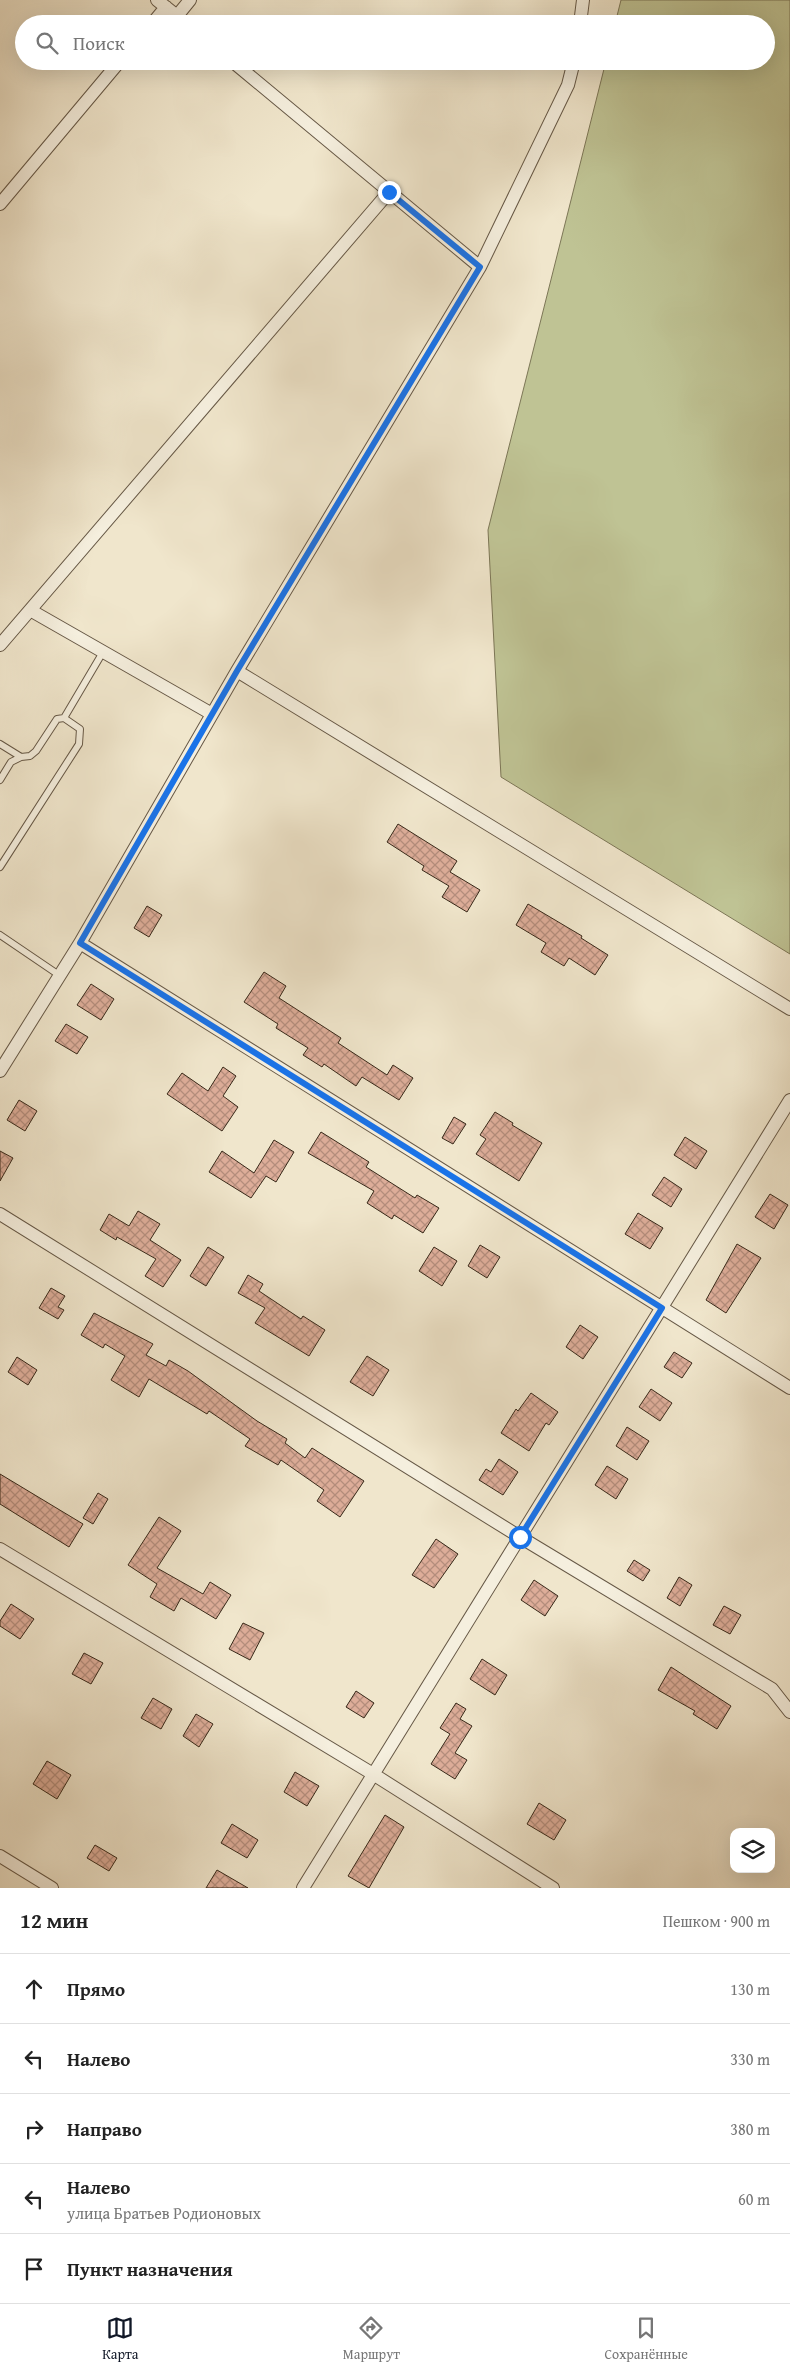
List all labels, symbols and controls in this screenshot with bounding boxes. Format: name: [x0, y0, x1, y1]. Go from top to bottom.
search box: [15, 15, 775, 70]
icon: search: [33, 29, 61, 57]
text: Поиск: [73, 29, 125, 57]
route end: [378, 181, 401, 204]
route start: [509, 1526, 532, 1549]
map controls: [730, 1828, 775, 1873]
button: layers: [730, 1828, 775, 1873]
text: 12 мин: [20, 1905, 88, 1936]
text: Пешком · 900 m: [663, 1909, 770, 1933]
icon: ahead: [20, 1975, 48, 2003]
text: Прямо: [67, 1975, 125, 2003]
text: 130 m: [730, 1977, 770, 2001]
icon: left: [20, 2045, 48, 2073]
text: Налево: [67, 2045, 130, 2073]
text: 330 m: [730, 2047, 770, 2071]
icon: right: [20, 2115, 48, 2143]
text: Направо: [67, 2115, 142, 2143]
text: 380 m: [730, 2117, 770, 2141]
text: Налево: [67, 2173, 130, 2201]
icon: left: [20, 2185, 48, 2213]
text: 60 m: [738, 2187, 770, 2211]
text: улица Братьев Родионовых: [67, 2201, 261, 2225]
icon: arrive: [20, 2255, 48, 2283]
text: Пункт назначения: [67, 2255, 233, 2283]
tab: Карта: [102, 2314, 138, 2364]
tab: Маршрут: [343, 2314, 400, 2364]
tab: Сохранённые: [604, 2314, 688, 2364]

